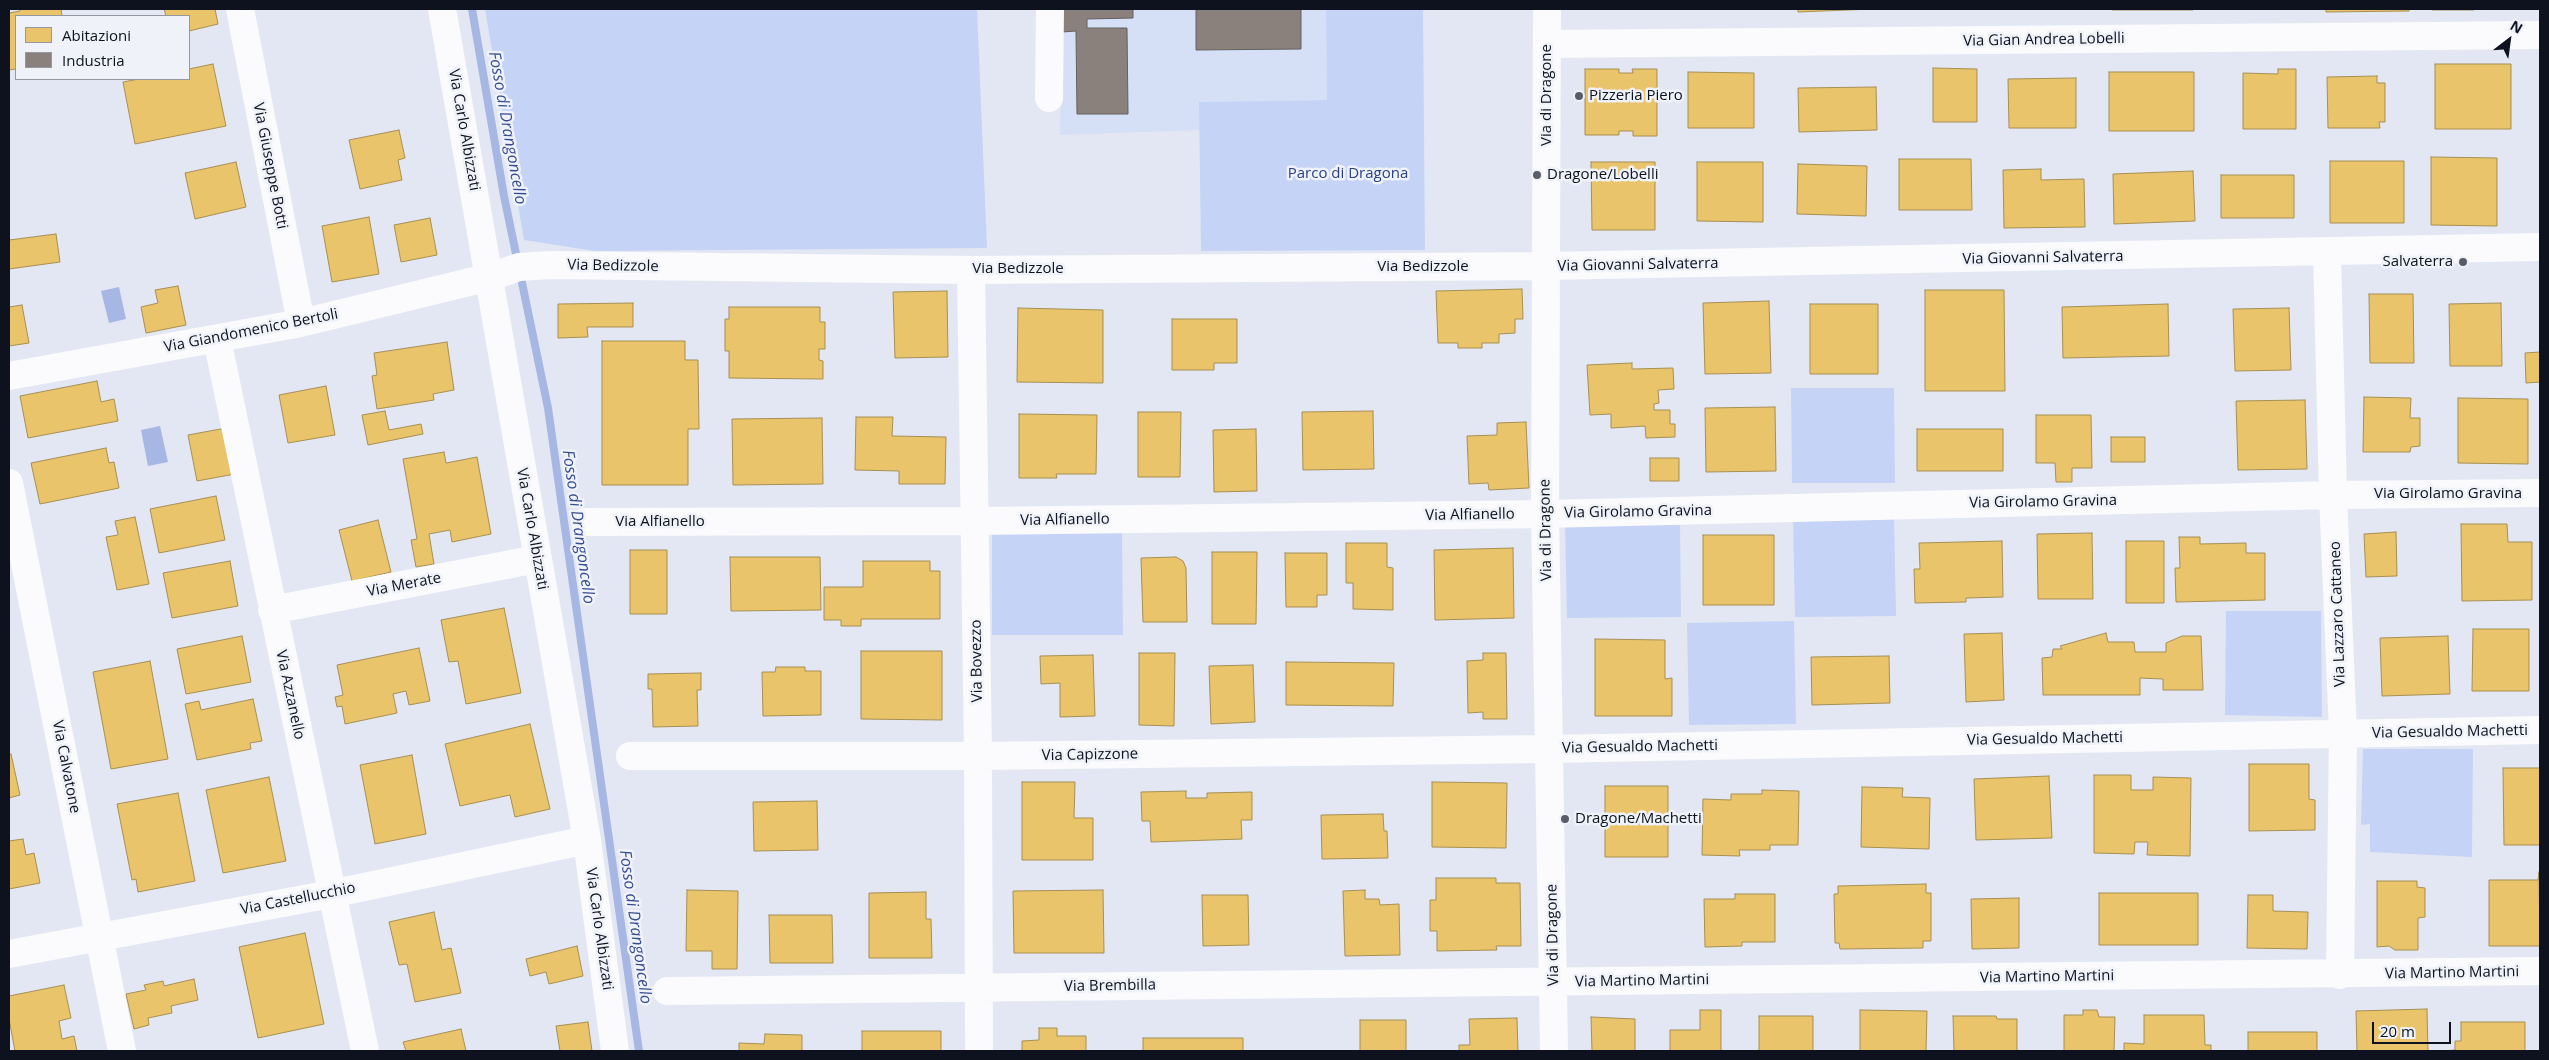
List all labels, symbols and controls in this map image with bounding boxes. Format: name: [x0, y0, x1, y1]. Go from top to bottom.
legend: [15, 15, 190, 80]
north arrow: [2484, 15, 2534, 65]
text: N: [2507, 15, 2526, 38]
text: Abitazioni: [62, 25, 131, 45]
street label: Via Gian Andrea Lobelli: [1963, 30, 2125, 50]
street label: Via di Dragone: [1538, 44, 1556, 146]
text: Industria: [62, 50, 125, 70]
water label: Fosso di Drangoncello: [484, 50, 530, 206]
street label: Via Carlo Albizzati: [444, 68, 484, 192]
place label: Pizzeria Piero: [1589, 87, 1683, 105]
marker: Pizzeria Piero: [1573, 90, 1585, 102]
street label: Via Giuseppe Botti: [249, 101, 291, 231]
park label: Parco di Dragona: [1288, 165, 1408, 183]
place label: Dragone/Lobelli: [1547, 166, 1658, 184]
marker: Dragone/Lobelli: [1531, 169, 1543, 181]
street label: Via Giovanni Salvaterra: [1962, 248, 2124, 268]
place label: Salvaterra: [2382, 253, 2453, 271]
street label: Via Giovanni Salvaterra: [1557, 255, 1719, 275]
street label: Via Bedizzole: [567, 256, 659, 276]
marker: Salvaterra: [2457, 256, 2469, 268]
street label: Via Bedizzole: [1377, 258, 1469, 276]
street label: Via Bedizzole: [972, 260, 1064, 278]
street label: Via Giandomenico Bertoli: [162, 305, 340, 357]
water label: Fosso di Drangoncello: [558, 449, 598, 605]
street label: Via Carlo Albizzati: [512, 467, 552, 591]
street label: Via di Dragone: [1536, 479, 1556, 581]
street label: Via Girolamo Gravina: [2374, 485, 2522, 503]
street label: Via Girolamo Gravina: [1969, 492, 2117, 512]
street label: Via Girolamo Gravina: [1564, 502, 1712, 522]
street label: Via Alfianello: [1425, 505, 1515, 525]
street label: Via Alfianello: [1020, 510, 1110, 530]
street label: Via Alfianello: [615, 513, 705, 531]
street label: Via Lazzaro Cattaneo: [2326, 541, 2350, 687]
street label: Via Merate: [365, 569, 443, 601]
street label: Via Bovezzo: [967, 620, 987, 702]
street label: Via Azzanello: [272, 649, 308, 741]
street label: Via Calvatone: [48, 719, 84, 815]
street label: Via Gesualdo Machetti: [2372, 722, 2528, 742]
street label: Via Gesualdo Machetti: [1967, 729, 2123, 749]
street label: Via Gesualdo Machetti: [1562, 737, 1718, 757]
street label: Via Capizzone: [1042, 745, 1138, 765]
place label: Dragone/Machetti: [1575, 810, 1702, 828]
marker: Dragone/Machetti: [1559, 813, 1571, 825]
water label: Fosso di Drangoncello: [615, 849, 655, 1005]
street label: Via Carlo Albizzati: [582, 867, 616, 991]
street label: Via Castellucchio: [239, 879, 357, 919]
street label: Via di Dragone: [1543, 884, 1563, 986]
street label: Via Martino Martini: [2385, 963, 2519, 983]
street label: Via Martino Martini: [1980, 967, 2114, 987]
street label: Via Martino Martini: [1575, 971, 1709, 991]
street label: Via Brembilla: [1064, 976, 1156, 996]
scale bar: [2374, 1012, 2453, 1044]
text: 20 m: [2380, 1021, 2415, 1041]

